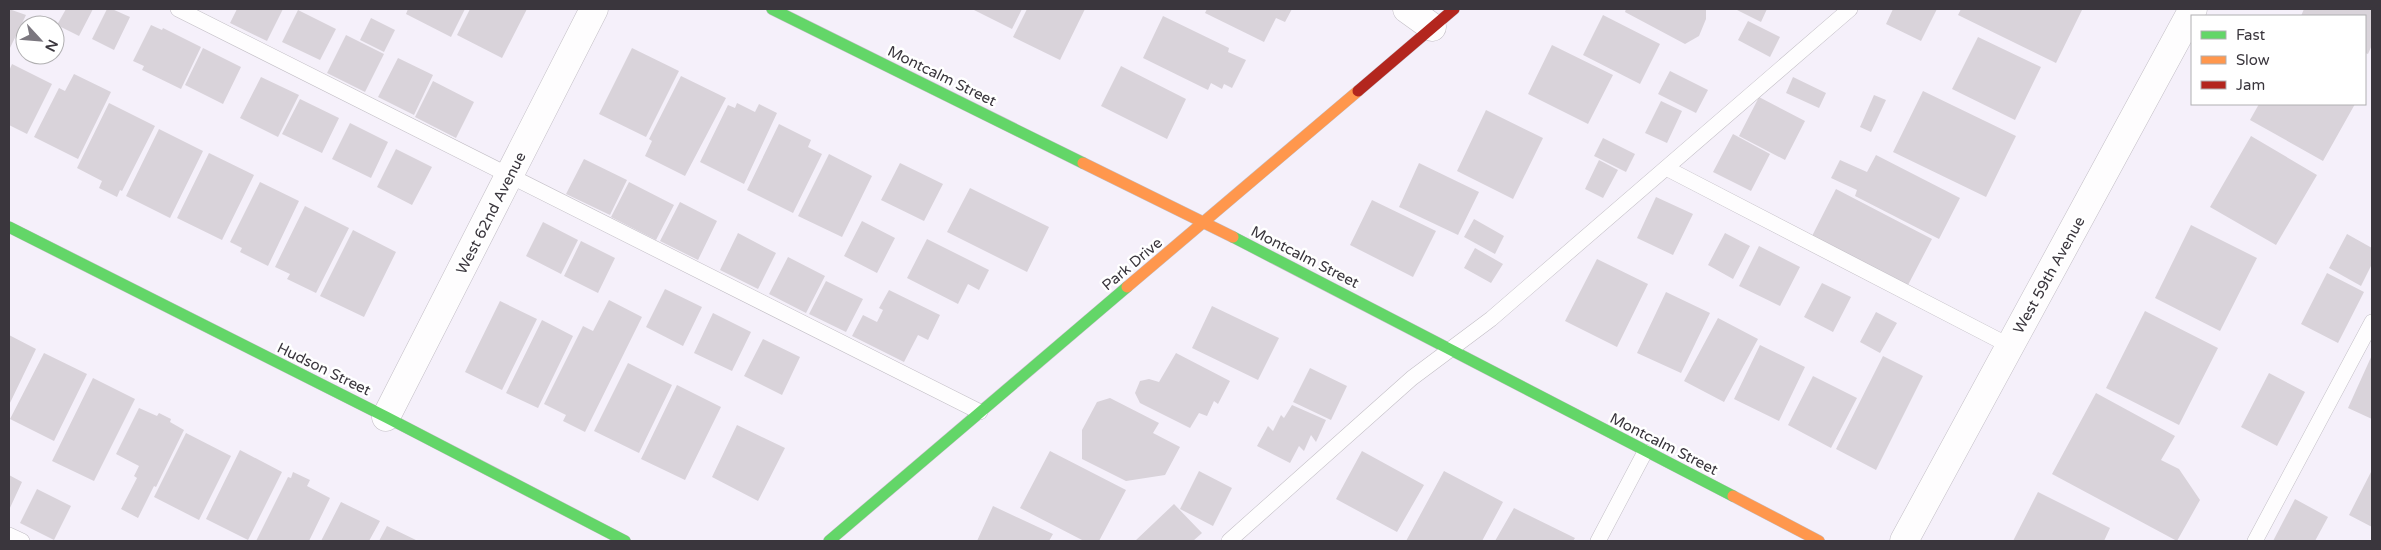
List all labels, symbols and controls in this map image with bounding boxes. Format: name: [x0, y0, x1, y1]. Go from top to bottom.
north arrow: [15, 15, 65, 65]
legend: [2191, 15, 2366, 105]
text: Fast: [2236, 26, 2266, 44]
text: N: [41, 37, 61, 54]
street label: Montcalm Street: [885, 42, 1000, 110]
text: Slow: [2236, 51, 2270, 69]
text: Jam: [2236, 76, 2265, 94]
street label: West 62nd Avenue: [452, 149, 530, 277]
street label: West 59th Avenue: [2009, 213, 2089, 337]
street label: Montcalm Street: [1248, 222, 1362, 292]
street label: Park Drive: [1098, 234, 1166, 294]
street label: Hudson Street: [274, 339, 374, 400]
street label: Montcalm Street: [1607, 409, 1721, 479]

